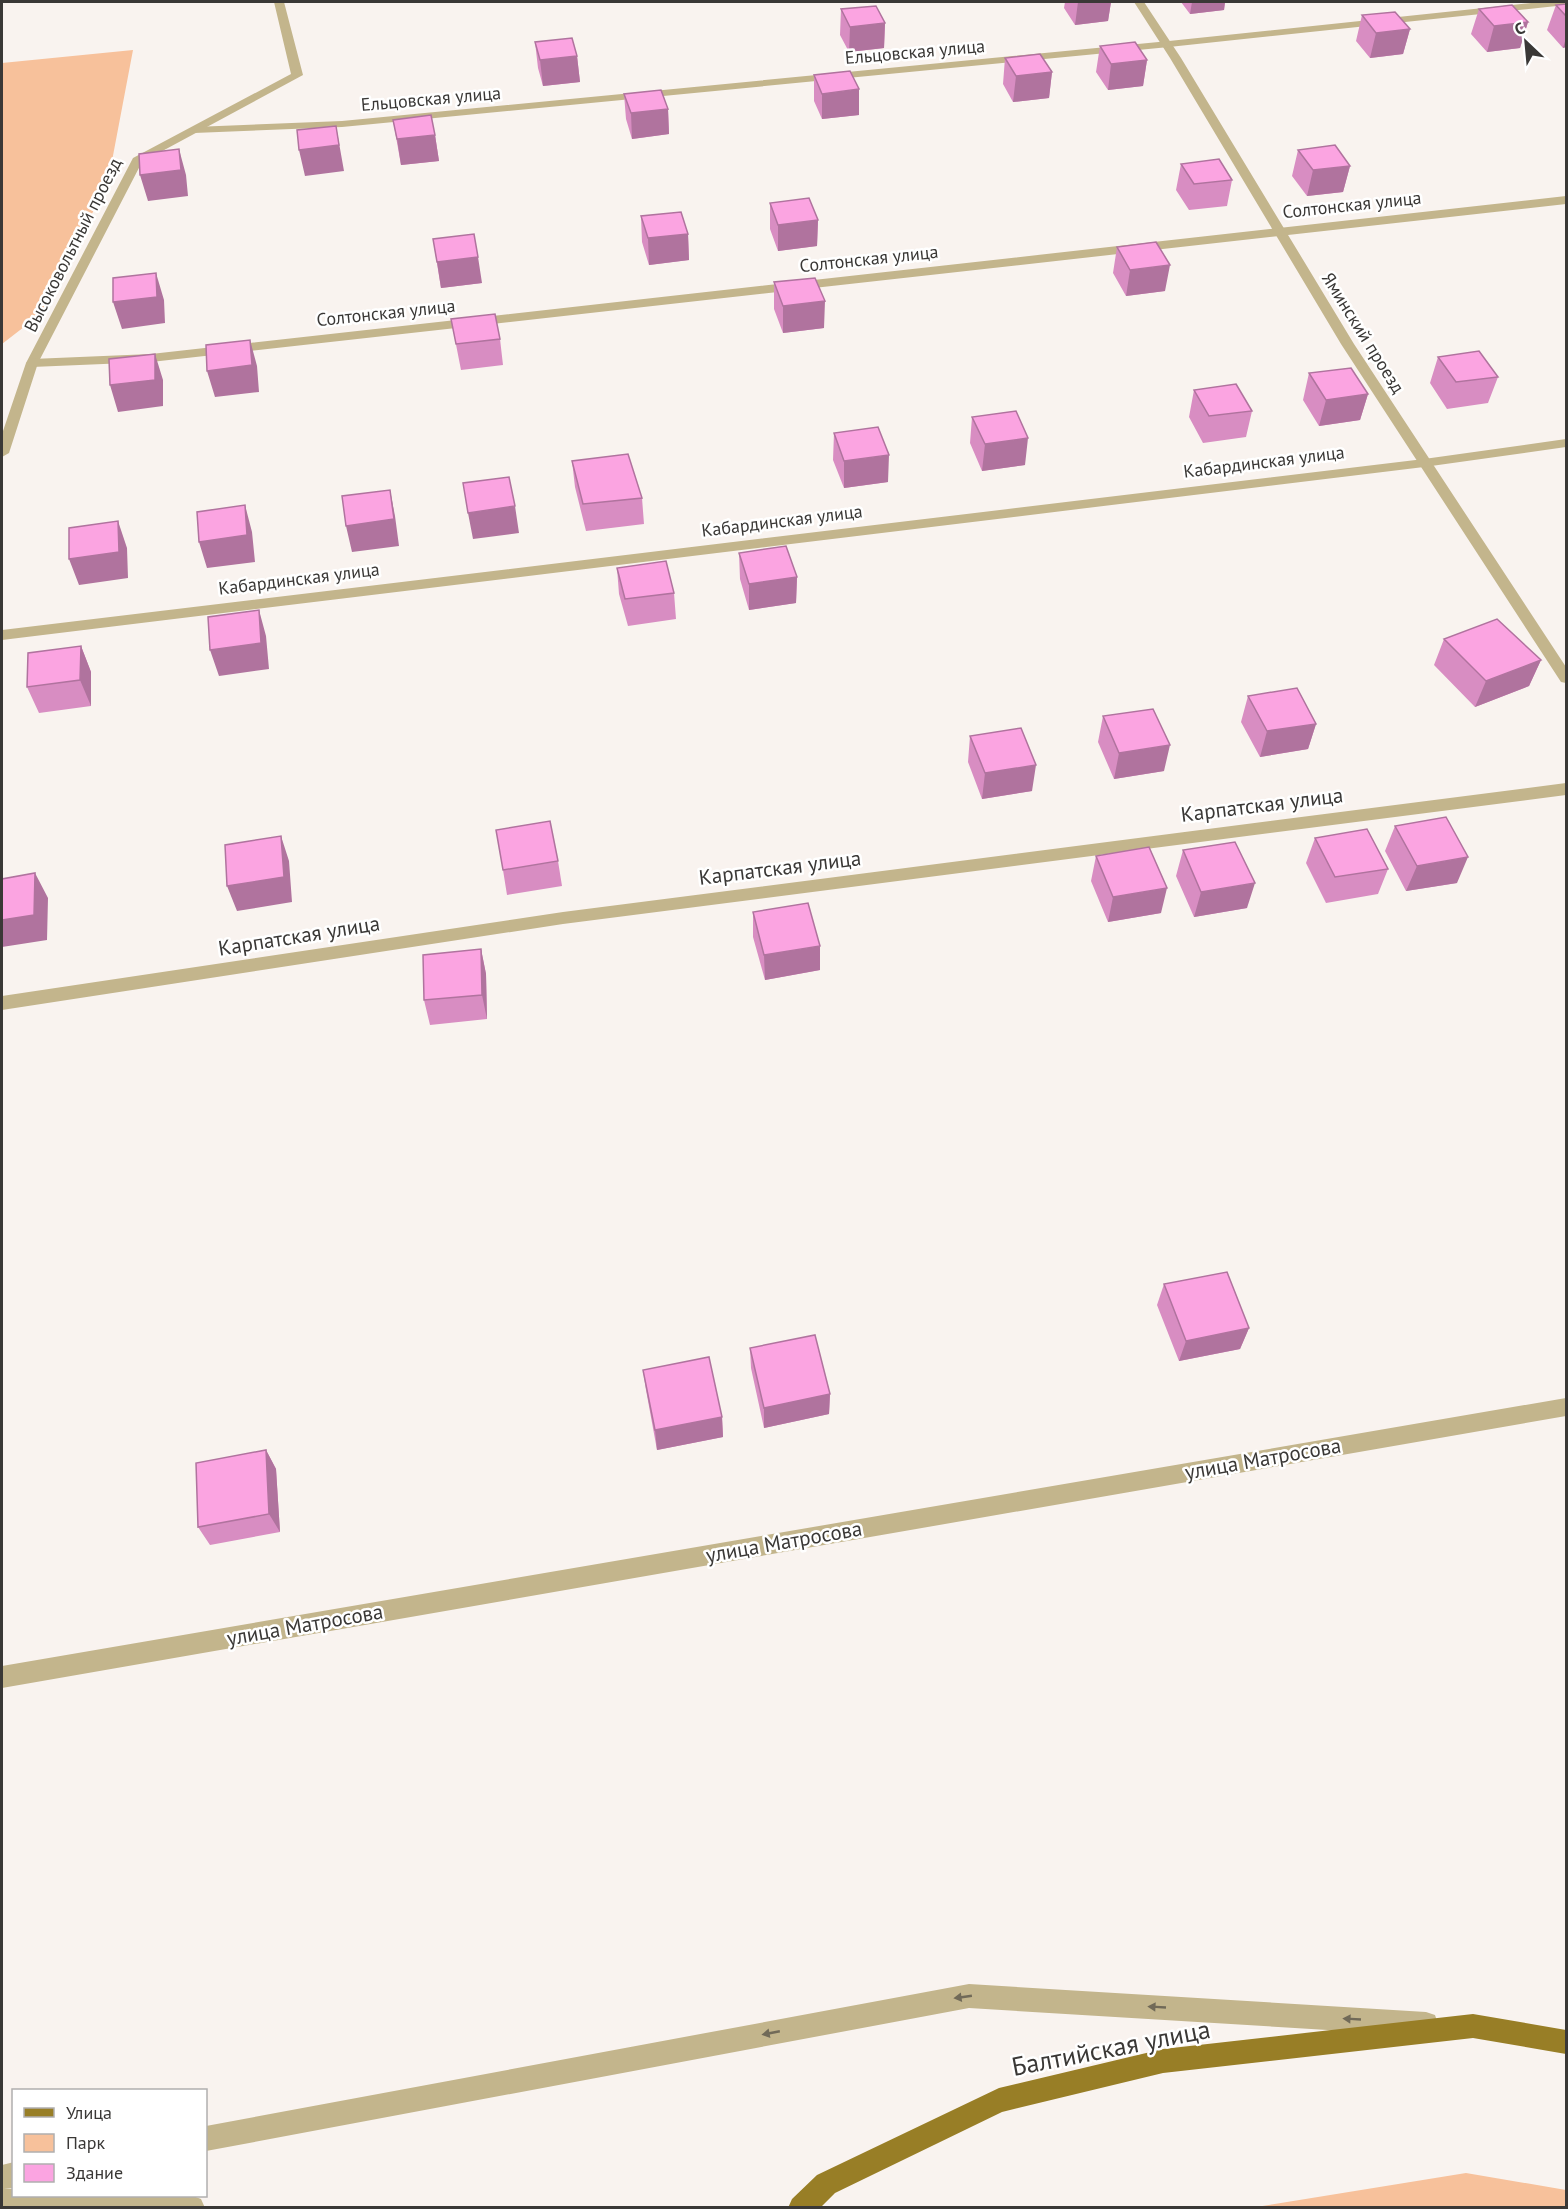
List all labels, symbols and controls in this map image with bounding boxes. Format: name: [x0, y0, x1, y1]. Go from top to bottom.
north arrow: [1496, 12, 1556, 72]
text: С: [1511, 18, 1528, 39]
street label: Ельцовская улица: [844, 34, 986, 69]
street label: Ельцовская улица: [360, 81, 502, 116]
street label: Высоковольтный проезд: [19, 154, 127, 336]
street label: Солтонская улица: [1281, 186, 1422, 223]
street label: Солтонская улица: [798, 240, 939, 277]
street label: Яминский проезд: [1317, 268, 1410, 398]
street label: Солтонская улица: [315, 294, 456, 331]
street label: Кабардинская улица: [1182, 440, 1346, 483]
street label: Кабардинская улица: [700, 499, 864, 542]
street label: Кабардинская улица: [217, 557, 381, 600]
street label: Карпатская улица: [1179, 781, 1345, 828]
street label: Карпатская улица: [697, 844, 863, 891]
street label: Карпатская улица: [216, 909, 382, 962]
street label: улица Матросова: [1183, 1431, 1343, 1486]
street label: улица Матросова: [704, 1514, 864, 1569]
street label: улица Матросова: [225, 1597, 385, 1652]
one-way arrow: [953, 1993, 972, 2002]
one-way arrow: [1148, 2003, 1167, 2012]
street label: Балтийская улица: [1009, 2012, 1213, 2083]
one-way arrow: [1342, 2014, 1361, 2024]
one-way arrow: [761, 2029, 780, 2038]
legend: [12, 2089, 207, 2197]
text: Улица: [66, 2101, 112, 2124]
text: Парк: [66, 2131, 106, 2154]
text: Здание: [66, 2161, 123, 2184]

